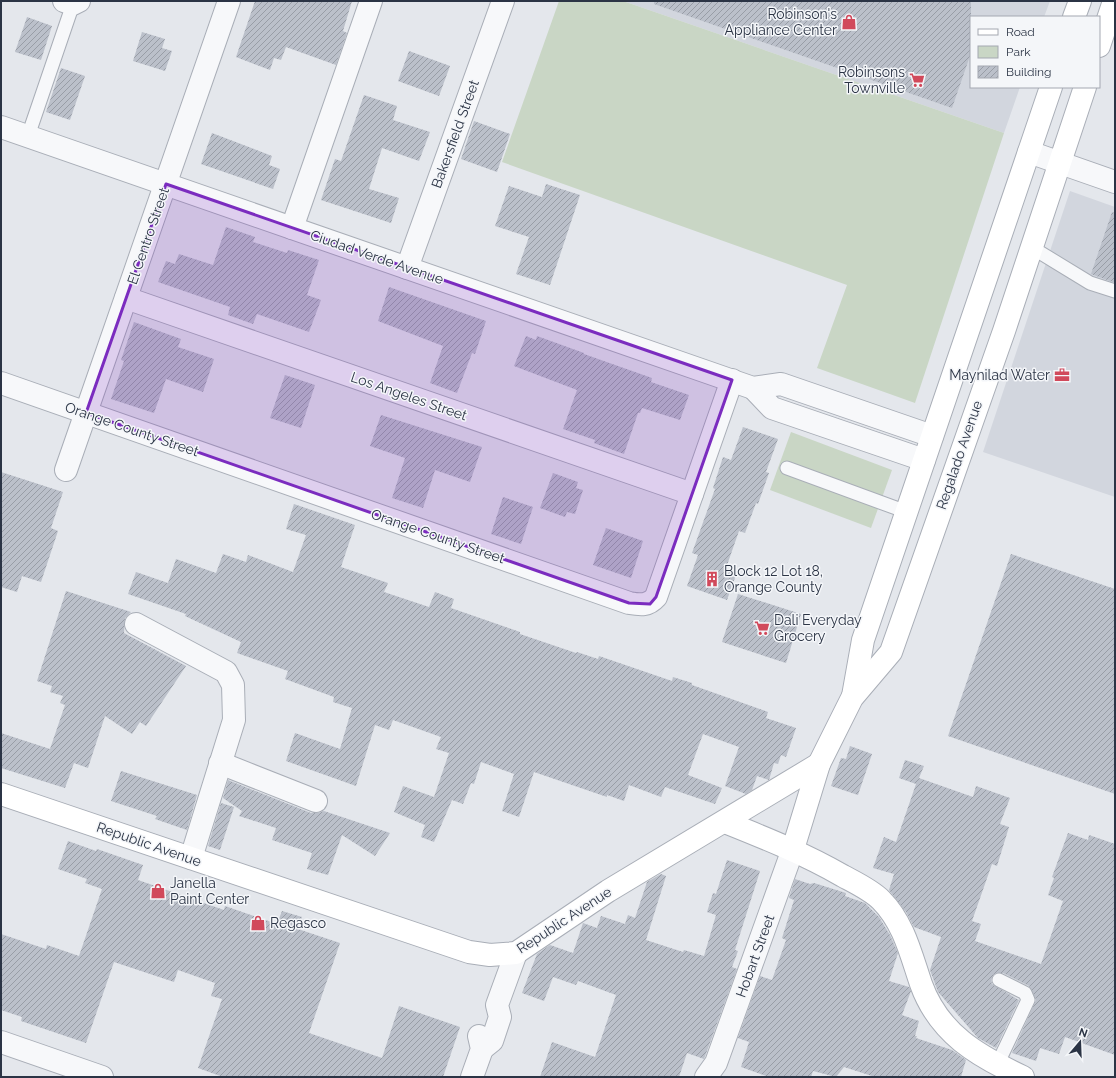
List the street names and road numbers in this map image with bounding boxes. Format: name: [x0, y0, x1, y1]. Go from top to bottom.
street label: Bakersfield Street: [428, 77, 482, 190]
street label: El Centro Street: [124, 185, 172, 287]
street label: Ciudad Verde Avenue: [308, 227, 446, 287]
street label: Los Angeles Street: [349, 369, 470, 424]
street label: Regalado Avenue: [933, 398, 985, 512]
street label: Orange County Street: [63, 399, 201, 459]
street label: Orange County Street: [369, 506, 507, 566]
street label: Republic Avenue: [95, 819, 203, 869]
street label: Republic Avenue: [514, 883, 614, 957]
street label: Hobart Street: [733, 912, 777, 1000]

